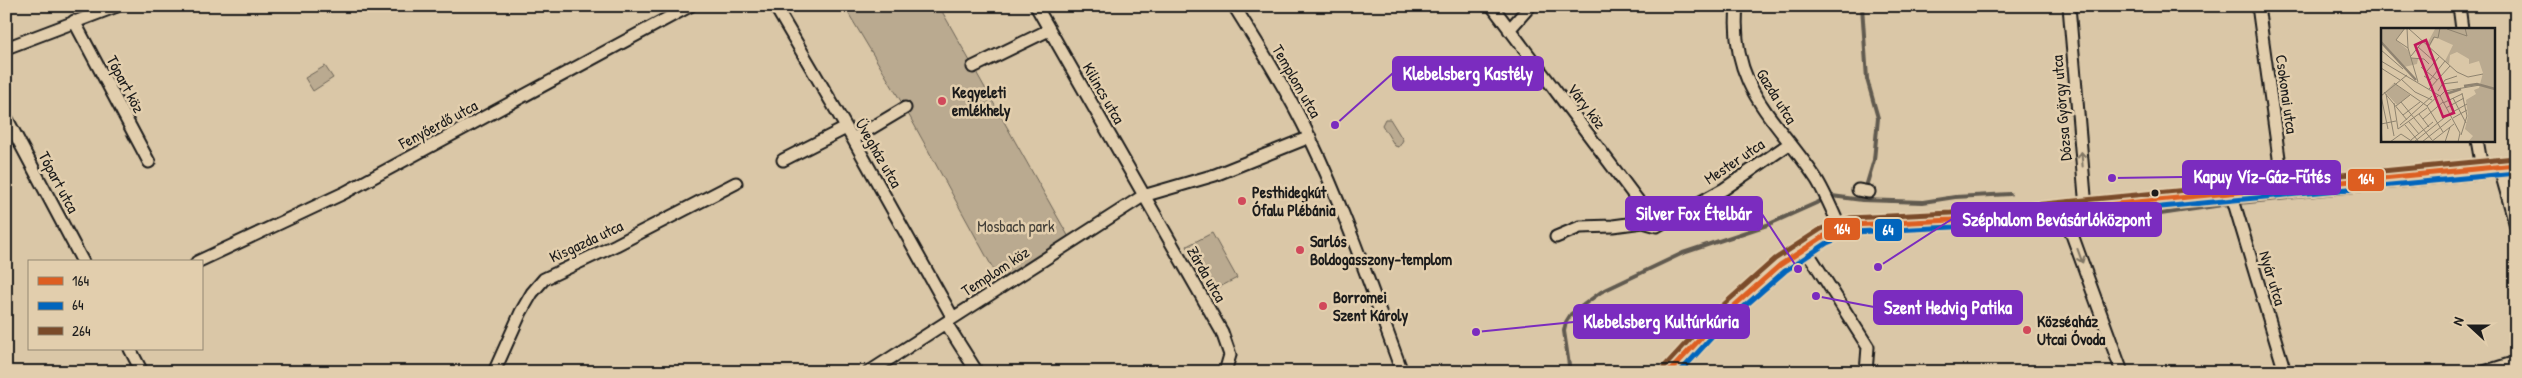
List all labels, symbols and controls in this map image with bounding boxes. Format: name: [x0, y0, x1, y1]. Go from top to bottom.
inset map: [2381, 28, 2494, 141]
street label: Templom utca: [1267, 40, 1327, 122]
street label: Tópart köz: [102, 51, 150, 117]
street label: Csokonai utca: [2271, 53, 2303, 135]
street label: Dózsa György utca: [2045, 54, 2077, 162]
callout: Klebelsberg Kastély: [1393, 57, 1543, 90]
street label: Kilincs utca: [1078, 58, 1130, 128]
text: Klebelsberg Kastély: [1403, 61, 1534, 87]
street label: Gazda utca: [1751, 64, 1803, 128]
street label: Váry köz: [1563, 79, 1611, 133]
place label: Kegyeleti emlékhely: [952, 81, 1011, 122]
street label: Fenyőerdő utca: [394, 94, 481, 154]
marker: Kegyeleti emlékhely: [936, 95, 948, 107]
street label: Üvegház utca: [850, 114, 908, 192]
street label: Mester utca: [1700, 133, 1768, 189]
street label: Tópart utca: [34, 147, 84, 217]
one-way arrow: [2077, 151, 2086, 167]
callout: Kapuy Víz-Gáz-Fűtés: [2183, 161, 2340, 194]
text: Kapuy Víz-Gáz-Fűtés: [2193, 164, 2331, 190]
line badge: 164: [2347, 168, 2385, 192]
text: 164: [2358, 169, 2375, 188]
place label: Pesthidegkút Ófalu Plébánia: [1252, 181, 1336, 221]
unlabelled marker: [2150, 188, 2160, 198]
marker: Pesthidegkút Ófalu Plébánia: [1236, 195, 1248, 207]
callout: Silver Fox Ételbár: [1626, 197, 1762, 230]
text: Silver Fox Ételbár: [1636, 201, 1752, 226]
callout: Széphalom Bevásárlóközpont: [1952, 203, 2161, 236]
text: Széphalom Bevásárlóközpont: [1962, 207, 2152, 233]
street label: Kisgazda utca: [546, 214, 626, 268]
park label: Mosbach park: [977, 215, 1055, 237]
line badge: 164: [1823, 217, 1861, 241]
line badge: 64: [1874, 218, 1903, 242]
text: 164: [1834, 219, 1851, 238]
text: 64: [1883, 220, 1894, 239]
place label: Sarlós Boldogasszony-templom: [1310, 230, 1452, 271]
street label: Templom köz: [957, 241, 1033, 301]
street label: Zárda utca: [1182, 242, 1232, 306]
marker: Sarlós Boldogasszony-templom: [1294, 244, 1306, 256]
one-way arrow: [2076, 247, 2085, 263]
street label: Nyár utca: [2254, 248, 2292, 308]
legend: [28, 260, 202, 350]
text: 164: [72, 270, 89, 291]
place label: Borromei Szent Károly: [1333, 286, 1408, 327]
callout: Szent Hedvig Patika: [1874, 291, 2022, 324]
text: 64: [72, 294, 84, 315]
text: Szent Hedvig Patika: [1884, 295, 2013, 321]
marker: Borromei Szent Károly: [1317, 300, 1329, 312]
north arrow: [2444, 300, 2494, 350]
callout: Klebelsberg Kultúrkúria: [1574, 305, 1749, 338]
text: Klebelsberg Kultúrkúria: [1583, 309, 1740, 335]
place label: Községház Utcai Óvoda: [2037, 310, 2106, 350]
text: N: [2447, 314, 2468, 328]
text: 264: [72, 320, 91, 341]
marker: Községház Utcai Óvoda: [2021, 324, 2033, 336]

